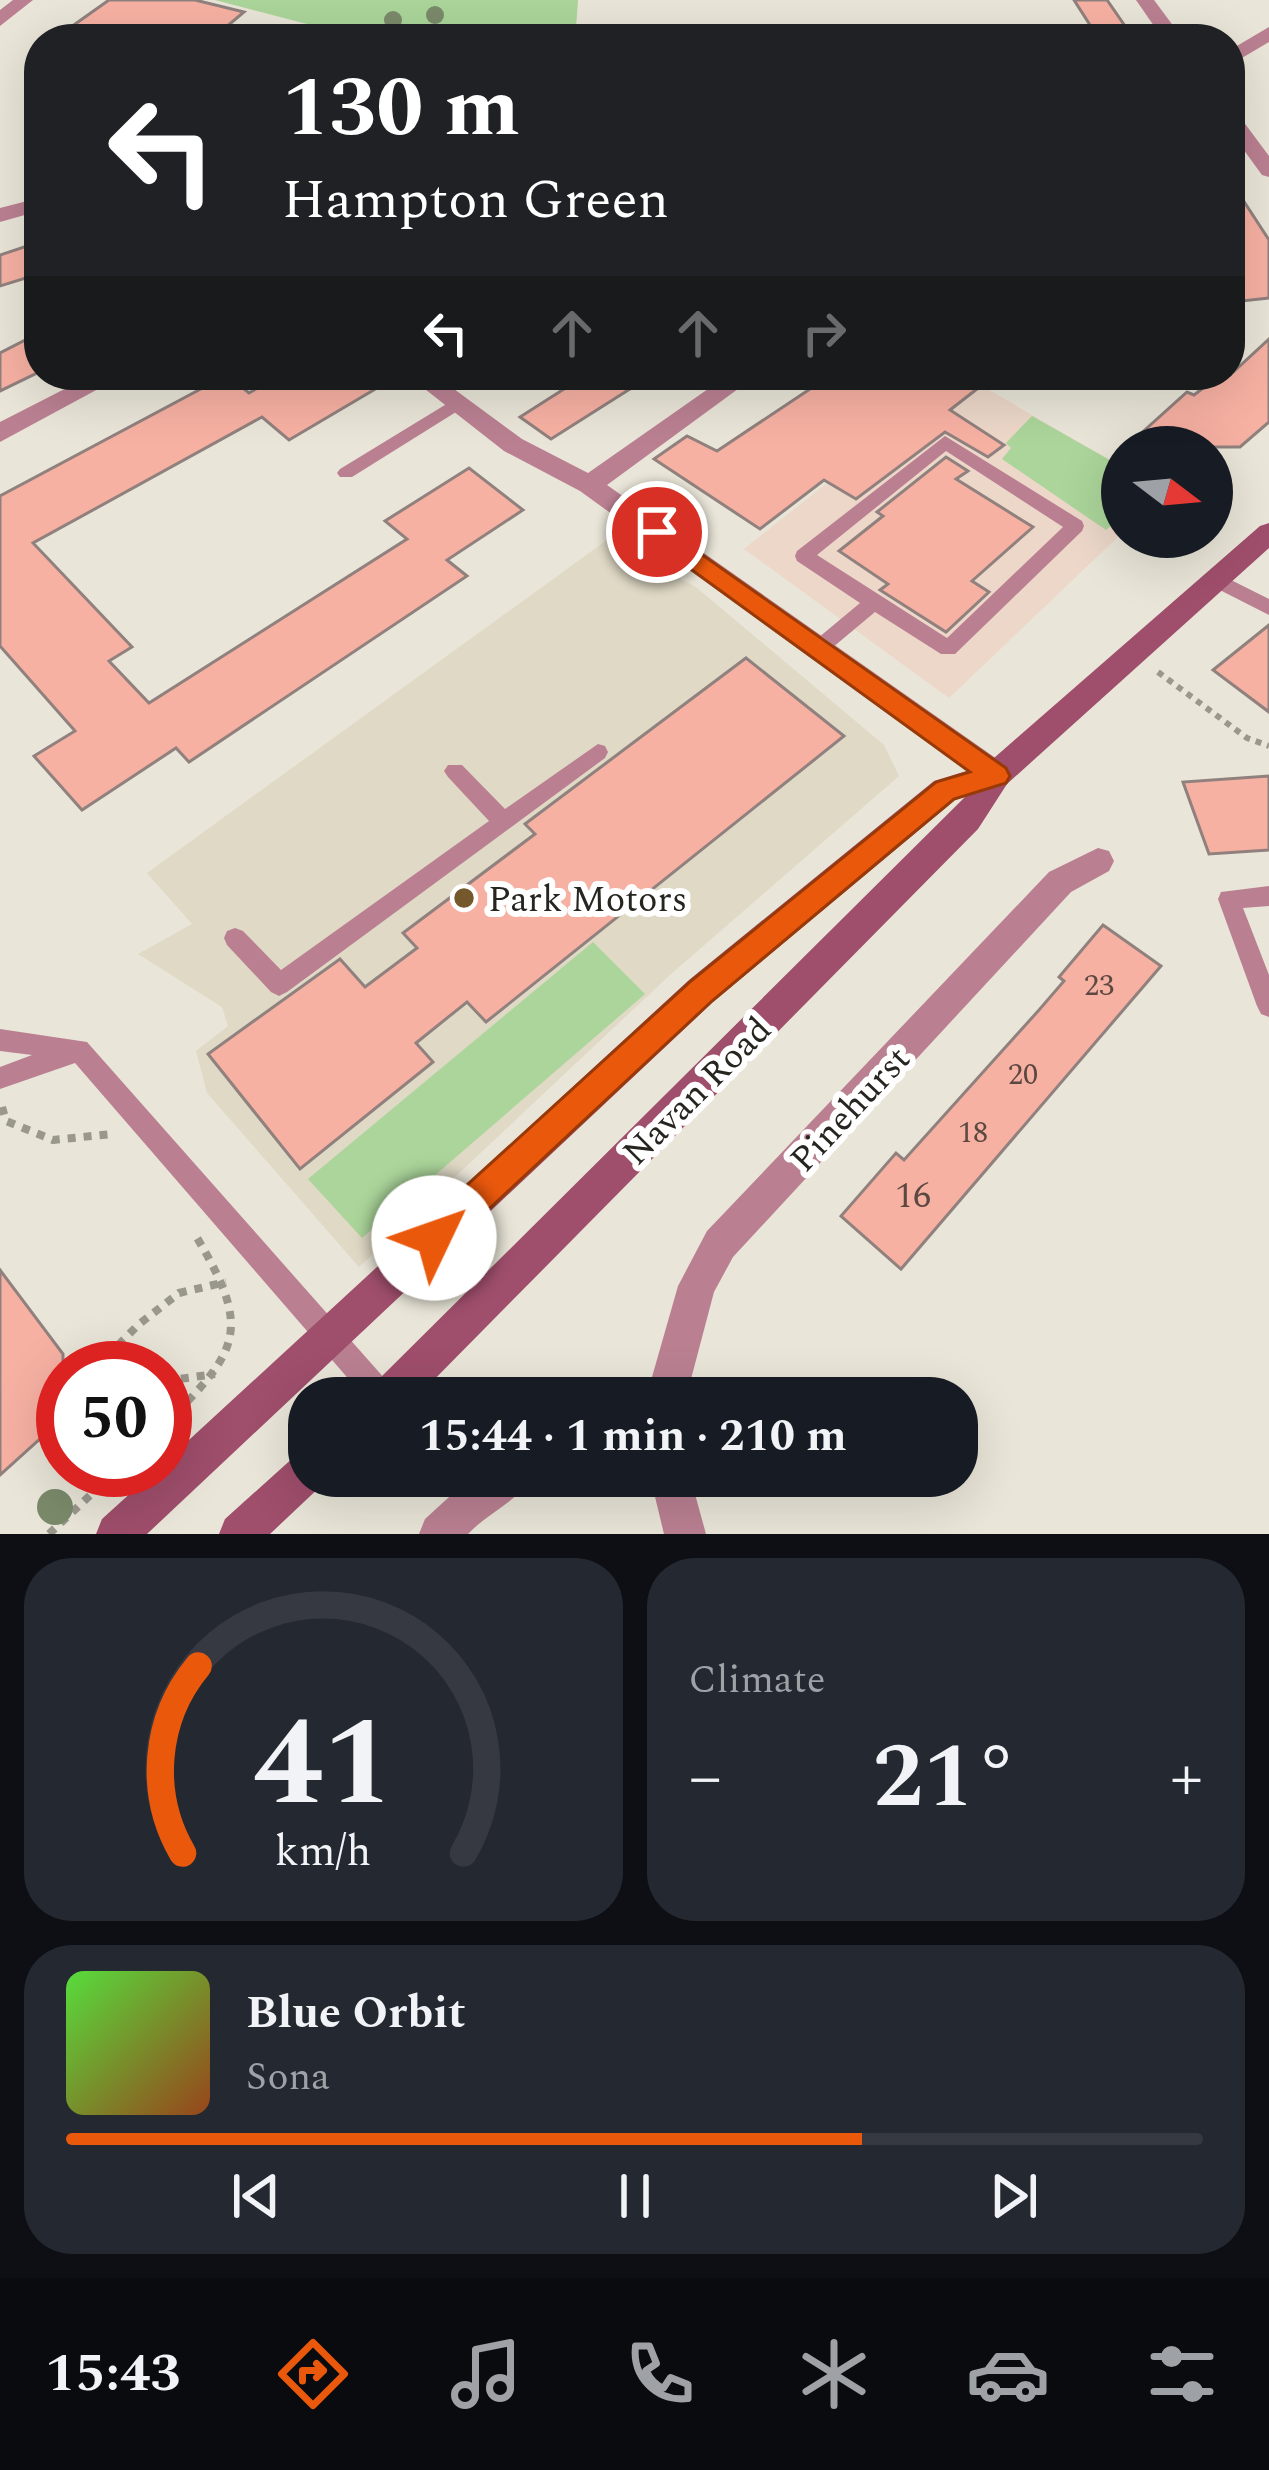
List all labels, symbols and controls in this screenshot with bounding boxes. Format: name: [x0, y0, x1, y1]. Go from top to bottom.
text: 130 m: [282, 45, 520, 173]
icon: left: [84, 72, 240, 228]
text: Hampton Green: [282, 160, 669, 242]
icon: left: [413, 300, 479, 366]
icon: ahead: [539, 300, 605, 366]
icon: ahead: [665, 300, 731, 366]
icon: right: [791, 300, 857, 366]
north arrow: [1101, 426, 1233, 558]
map controls: [1101, 426, 1233, 558]
pin: [606, 481, 708, 583]
icon: arrive: [624, 499, 690, 565]
place label: Park Motors: [488, 873, 687, 928]
marker: Park Motors: [451, 885, 477, 911]
house number: 23: [1084, 963, 1114, 1009]
street label: Navan Road: [610, 1004, 785, 1179]
street label: Pinehurst: [778, 1034, 924, 1186]
house number: 20: [1008, 1052, 1038, 1098]
house number: 18: [958, 1110, 988, 1156]
house number: 16: [895, 1169, 931, 1224]
position arrow: [371, 1175, 497, 1301]
speed limit sign: 50: [36, 1341, 192, 1497]
text: 15:44 · 1 min · 210 m: [419, 1402, 847, 1471]
text: Climate: [689, 1651, 826, 1710]
text: 41: [253, 1670, 393, 1860]
text: 21°: [873, 1710, 1019, 1847]
text: −: [689, 1728, 722, 1829]
text: +: [1170, 1728, 1203, 1829]
text: km/h: [275, 1819, 372, 1884]
text: Blue Orbit: [246, 1979, 466, 2048]
text: Sona: [246, 2048, 330, 2107]
icon: previous: [223, 2163, 289, 2229]
icon: pause: [602, 2163, 668, 2229]
icon: next: [981, 2163, 1047, 2229]
icon: directions: [271, 2332, 355, 2416]
icon: music: [444, 2332, 528, 2416]
icon: phone: [618, 2332, 702, 2416]
icon: climate: [792, 2332, 876, 2416]
icon: car: [966, 2332, 1050, 2416]
icon: filters: [1140, 2332, 1224, 2416]
text: 15:43: [45, 2333, 181, 2415]

